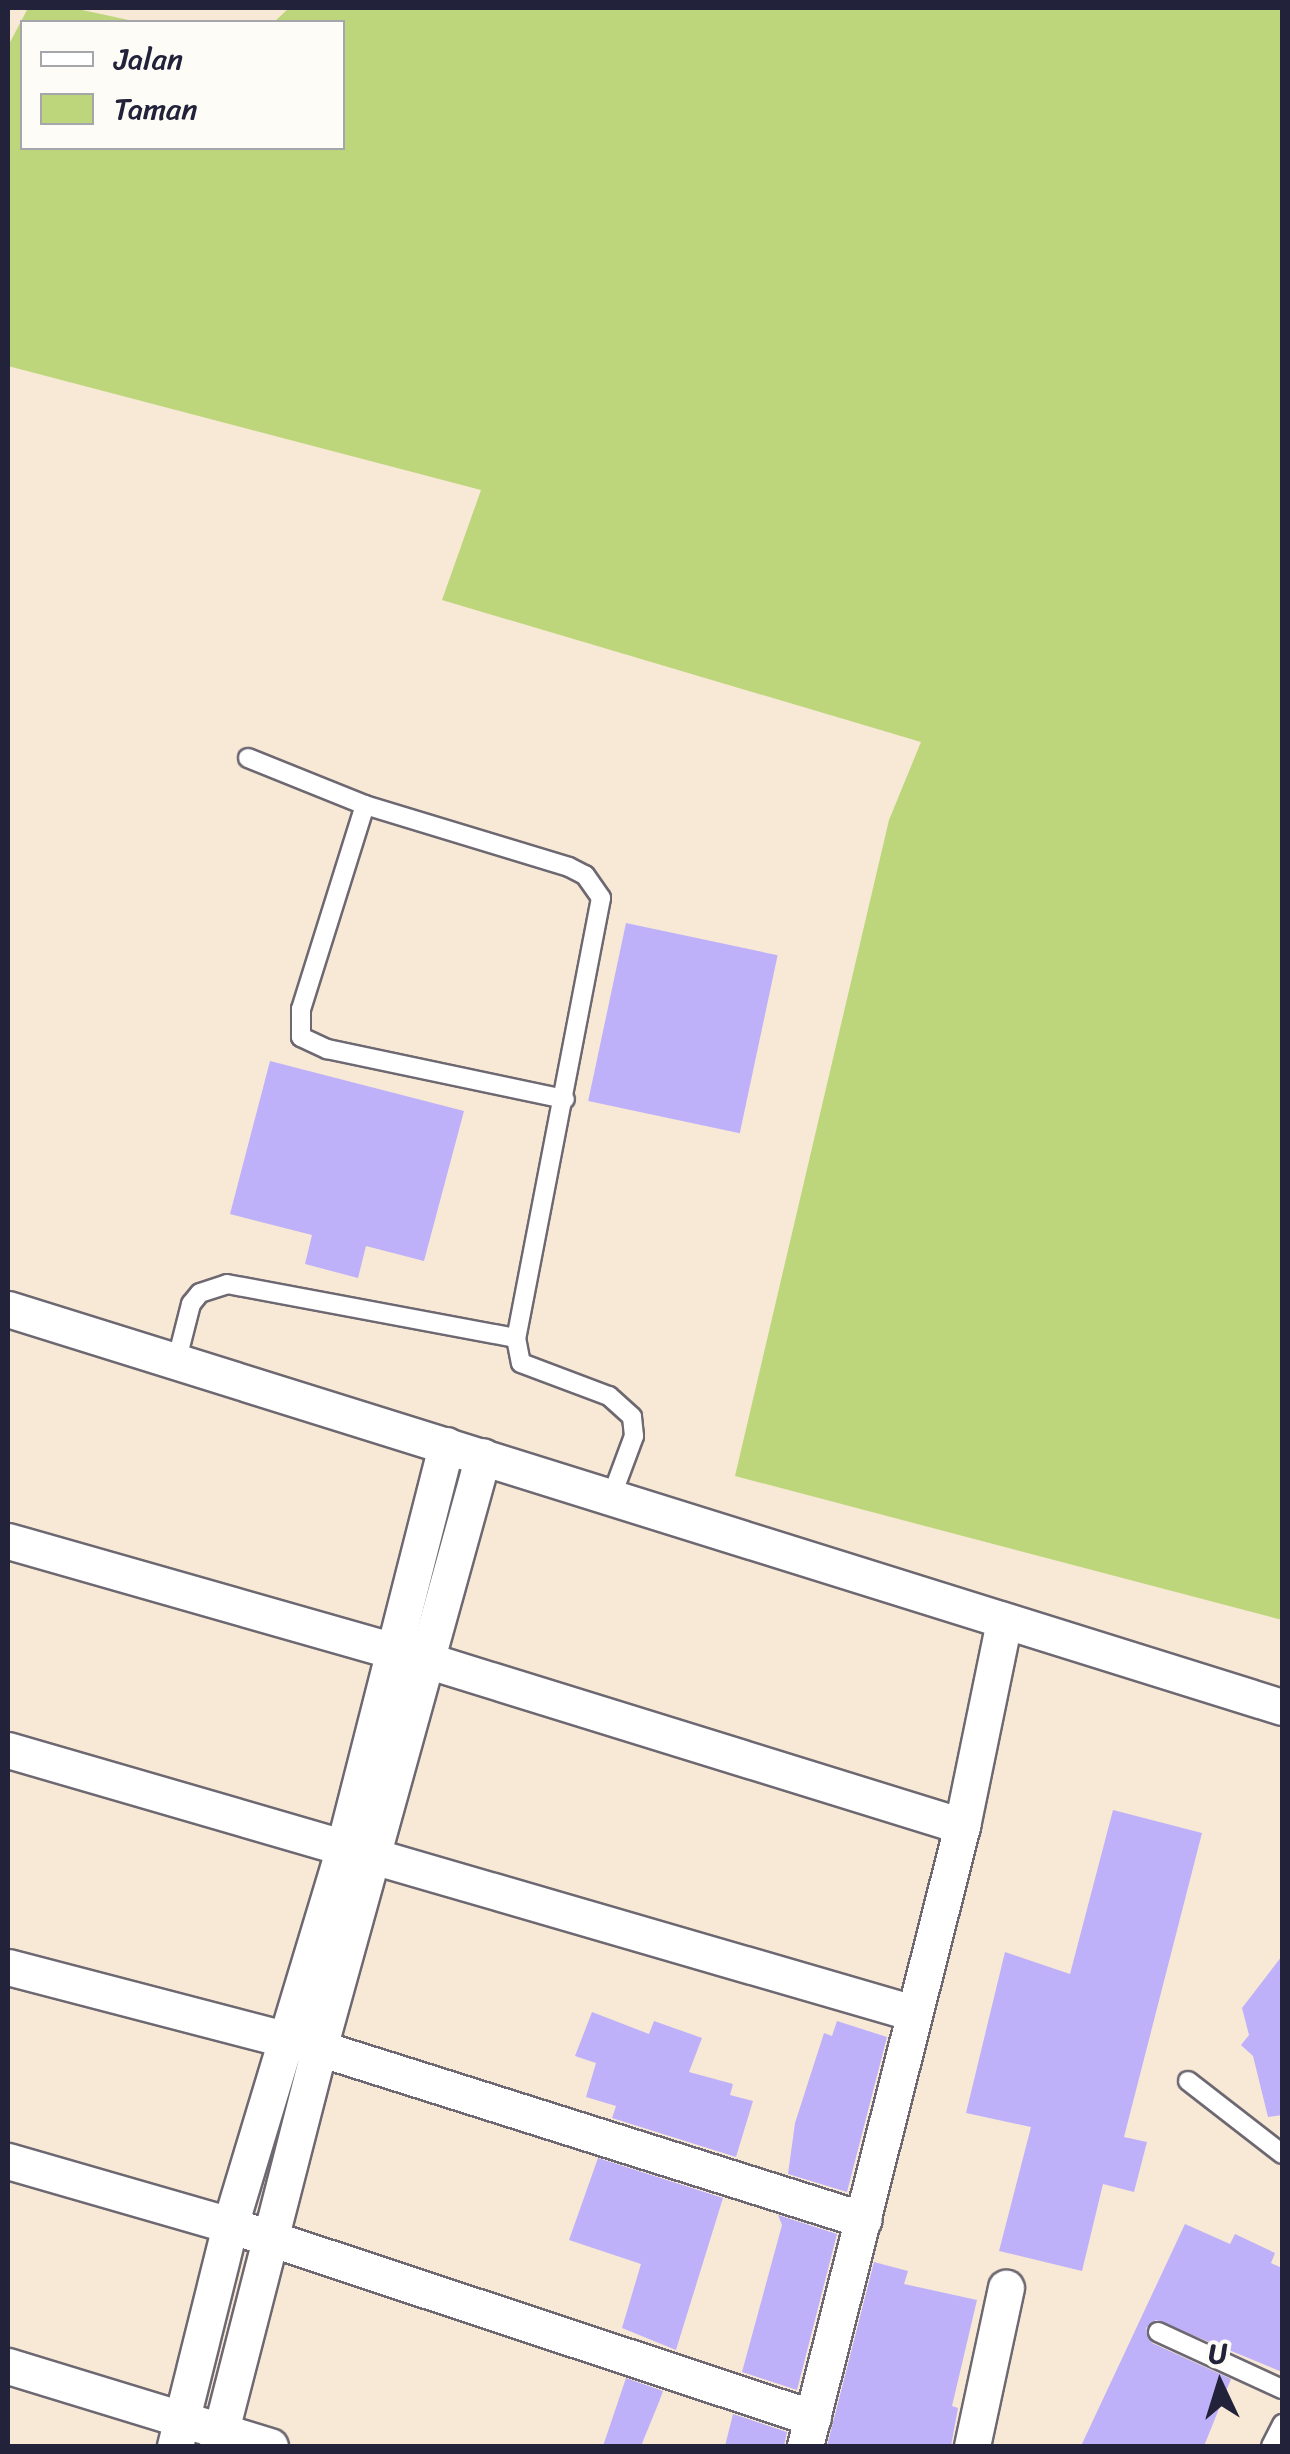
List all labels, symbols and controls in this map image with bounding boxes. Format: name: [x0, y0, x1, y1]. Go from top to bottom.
legend: [20, 20, 345, 150]
text: Jalan: [114, 32, 183, 86]
text: Taman: [114, 82, 197, 136]
text: U: [1207, 2328, 1229, 2379]
north arrow: [1170, 2334, 1270, 2434]

